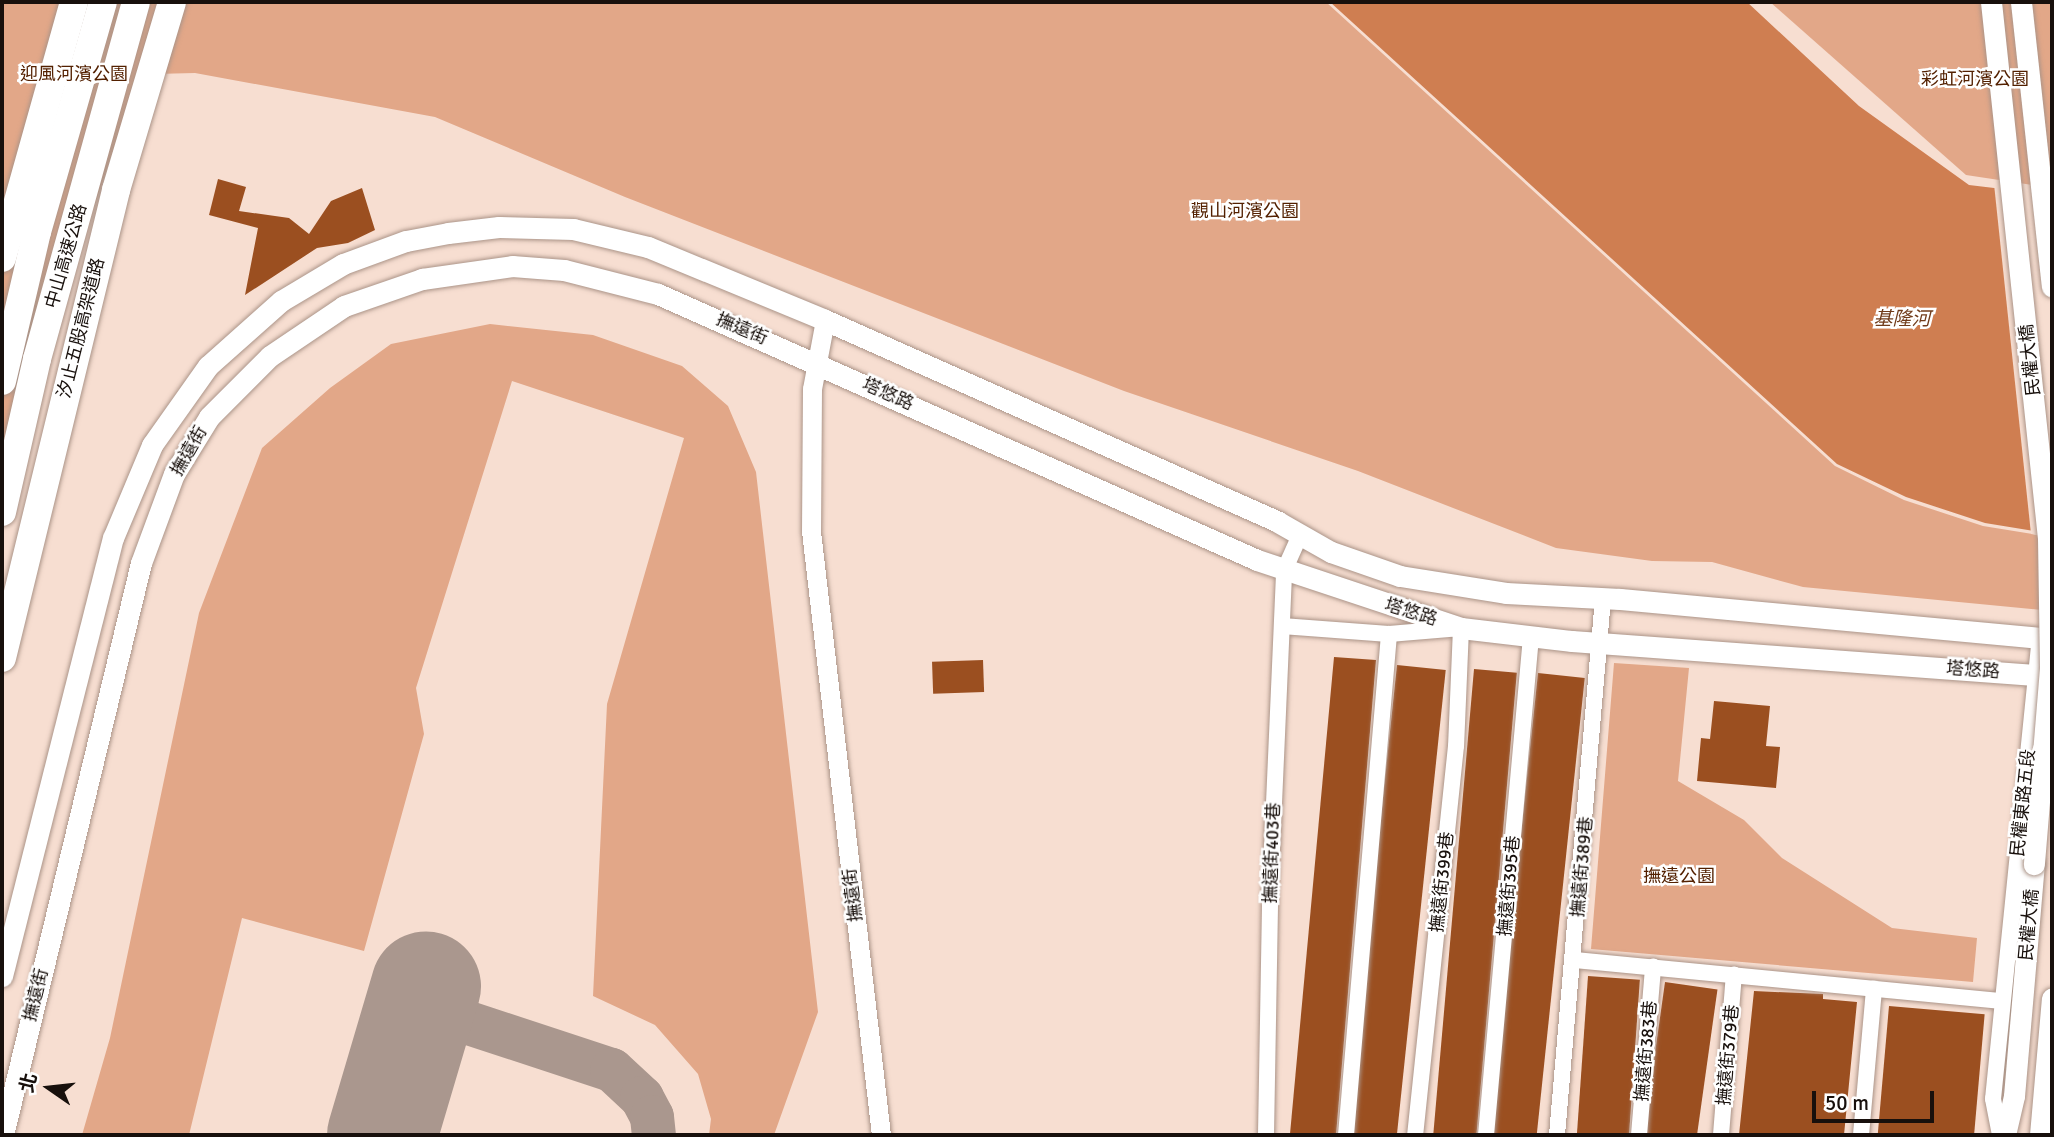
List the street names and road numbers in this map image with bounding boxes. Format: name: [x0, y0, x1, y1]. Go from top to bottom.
street label: 中山高速公路: [41, 201, 91, 311]
street label: 汐止五股高架道路: [53, 256, 109, 400]
street label: 撫遠街: [713, 309, 771, 349]
street label: 民權大橋: [2015, 323, 2045, 397]
street label: 塔悠路: [859, 373, 917, 415]
street label: 撫遠街: [166, 422, 212, 480]
street label: 塔悠路: [1382, 594, 1440, 630]
street label: 塔悠路: [1945, 657, 2001, 683]
street label: 民權東路五段: [2007, 748, 2039, 858]
street label: 撫遠街403巷: [1259, 802, 1285, 904]
street label: 撫遠街389巷: [1567, 816, 1597, 918]
street label: 撫遠街399巷: [1426, 831, 1458, 933]
street label: 撫遠街395巷: [1494, 835, 1524, 937]
street label: 撫遠街: [839, 867, 867, 923]
street label: 民權大橋: [2015, 888, 2043, 962]
street label: 撫遠街: [19, 966, 53, 1024]
street label: 撫遠街383巷: [1631, 1000, 1661, 1102]
street label: 撫遠街379巷: [1713, 1004, 1743, 1106]

